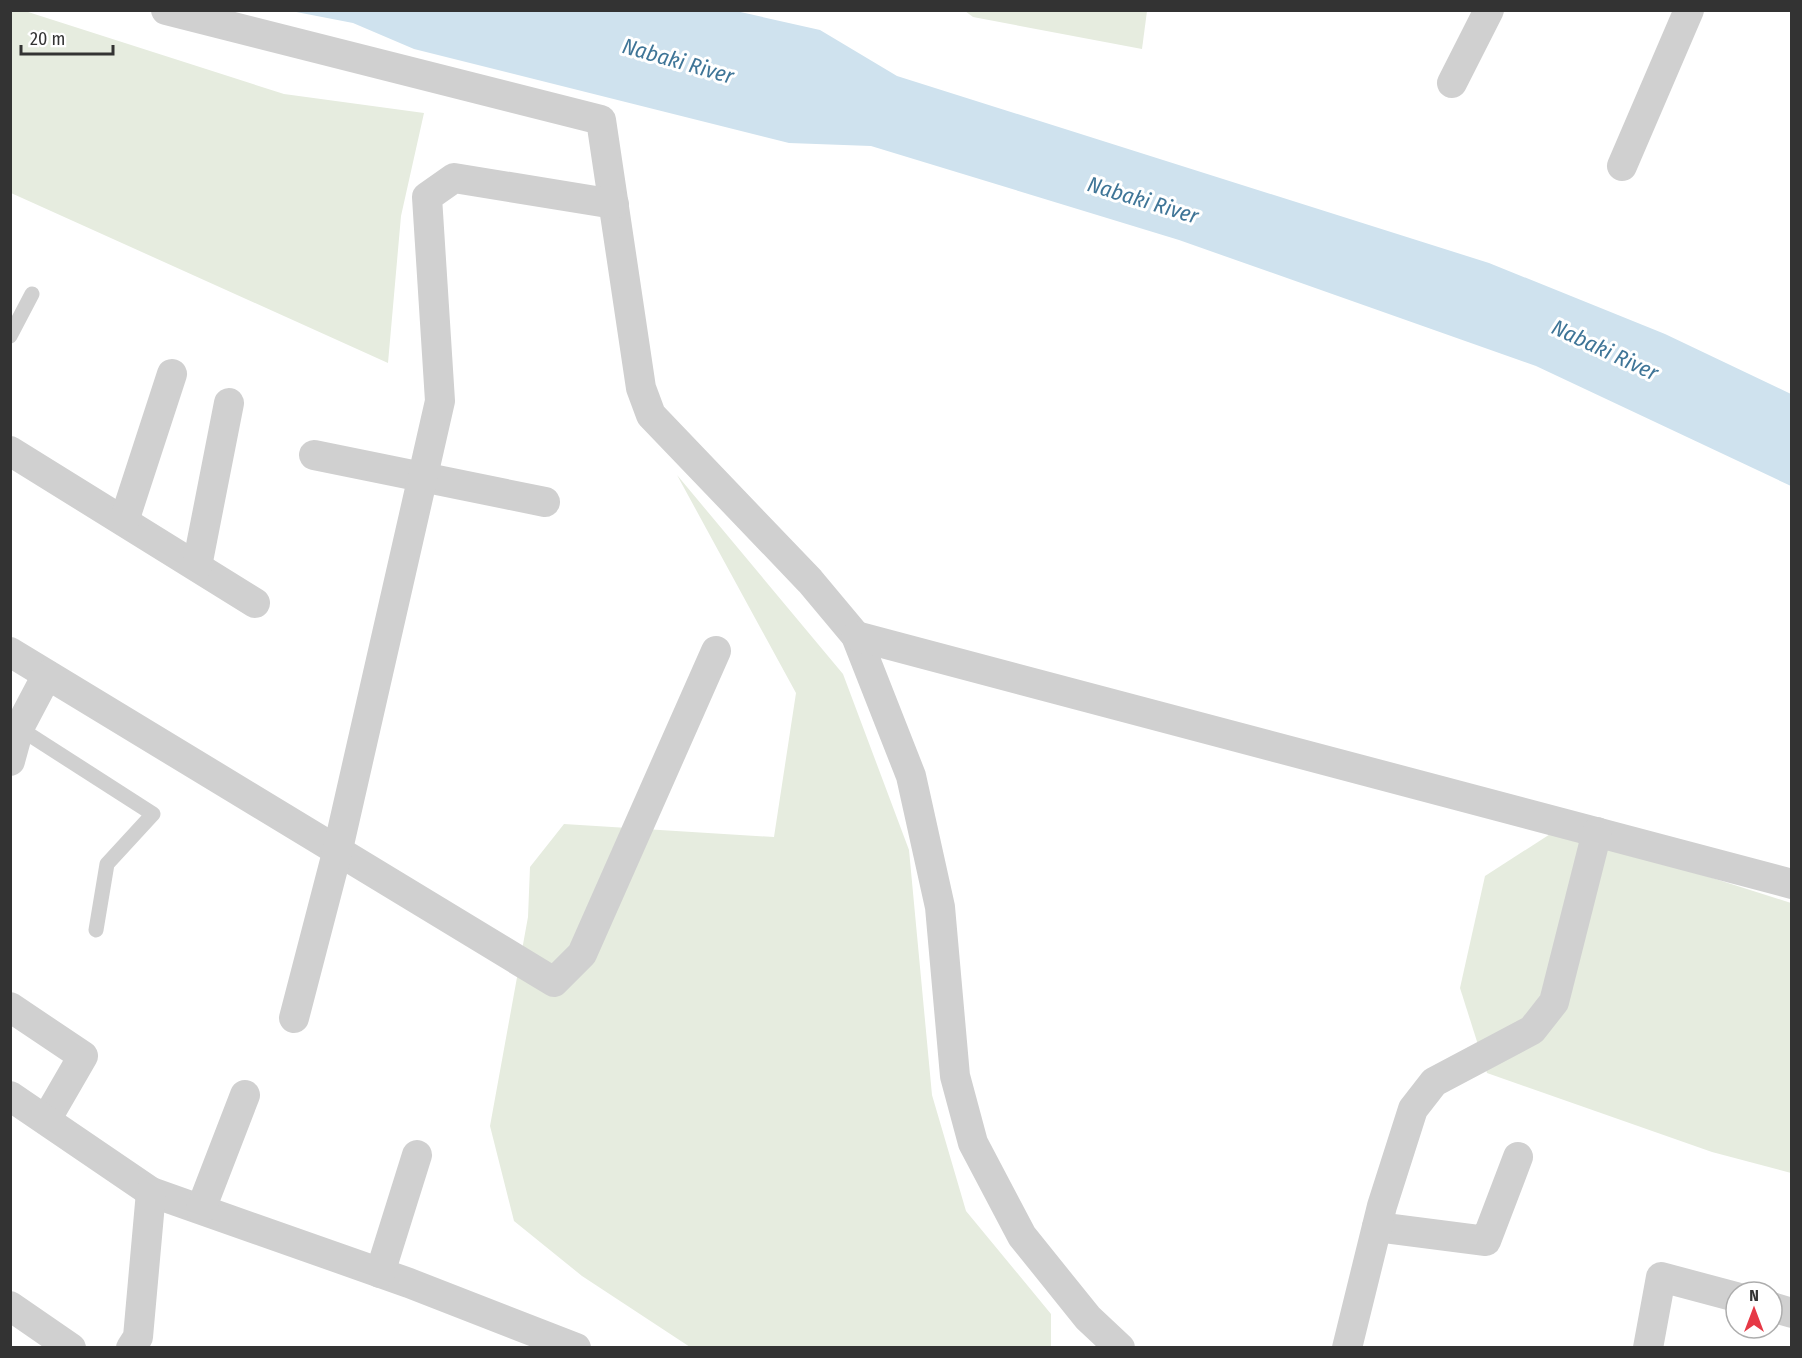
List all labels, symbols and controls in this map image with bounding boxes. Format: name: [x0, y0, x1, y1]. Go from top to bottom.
scale bar: [21, 18, 112, 56]
text: 20 m: [30, 28, 65, 50]
water label: Nabaki River: [619, 32, 738, 90]
water label: Nabaki River: [1084, 170, 1203, 230]
water label: Nabaki River: [1547, 314, 1664, 387]
north arrow: [1724, 1280, 1784, 1340]
text: N: [1749, 1286, 1759, 1305]

